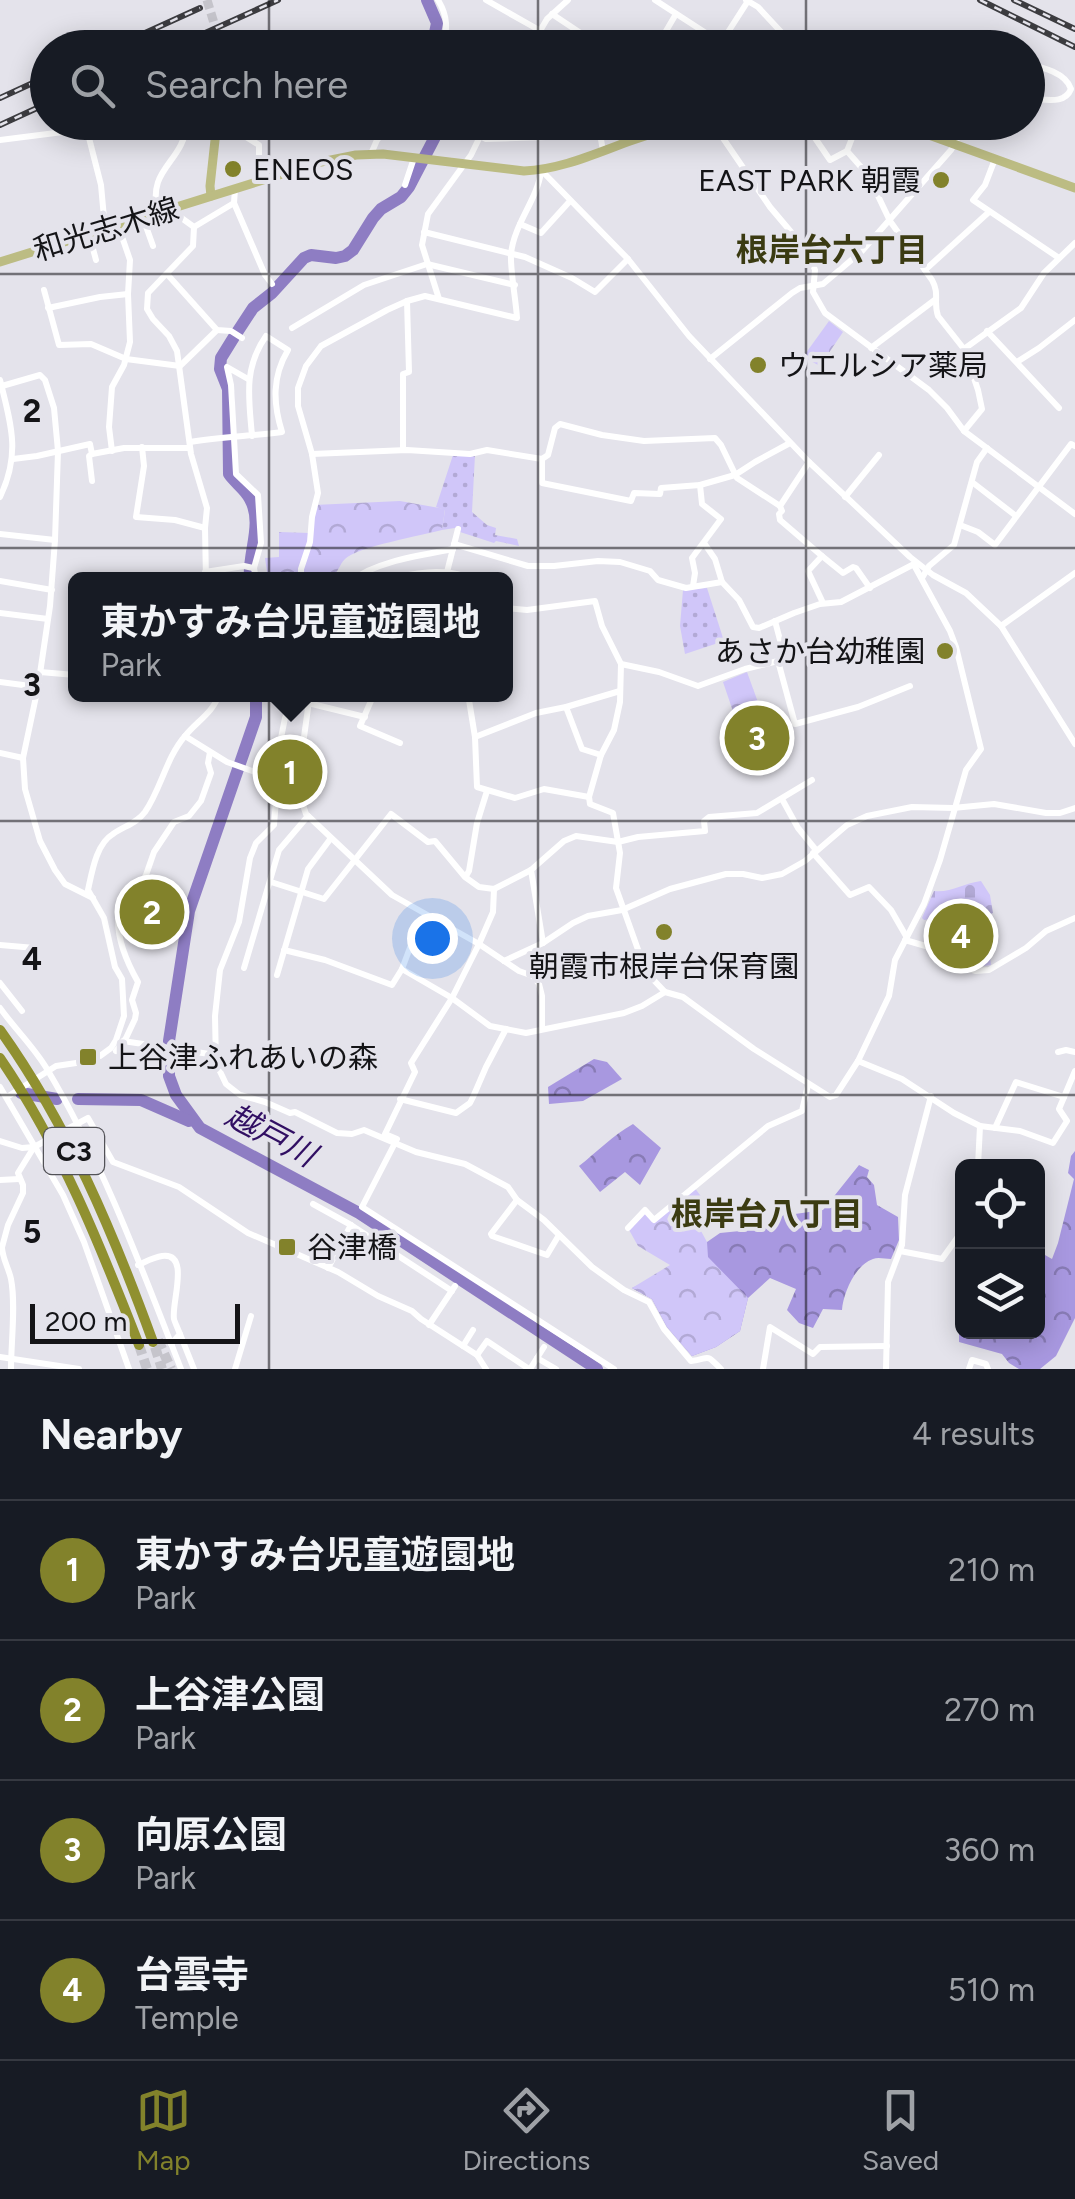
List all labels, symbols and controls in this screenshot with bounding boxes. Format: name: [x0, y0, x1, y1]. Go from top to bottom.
search box: [30, 30, 1045, 140]
icon: search: [65, 58, 120, 113]
text: Search here: [145, 62, 348, 108]
place label: ENEOS: [253, 151, 353, 188]
marker: ENEOS: [222, 158, 244, 180]
place label: EAST PARK 朝霞: [698, 162, 921, 199]
marker: EAST PARK 朝霞: [930, 169, 952, 191]
street label: 和光志木線: [29, 189, 183, 269]
district label: 根岸台六丁目: [736, 231, 928, 269]
place label: ウエルシア薬局: [778, 347, 988, 384]
marker: ウエルシア薬局: [747, 354, 769, 376]
text: 2: [23, 392, 41, 430]
popup: [68, 572, 513, 702]
text: 東かすみ台児童遊園地: [100, 599, 481, 645]
place label: あさか台幼稚園: [715, 633, 925, 670]
marker: あさか台幼稚園: [934, 640, 956, 662]
text: Park: [100, 646, 161, 684]
text: 3: [23, 666, 41, 704]
pin: 3: [724, 700, 790, 776]
pin: 1: [258, 734, 322, 810]
pin: 2: [120, 874, 184, 950]
pin: 4: [928, 898, 994, 974]
your location: [407, 913, 458, 964]
marker: 朝霞市根岸台保育園: [653, 921, 675, 943]
text: 4: [22, 940, 42, 978]
place label: 朝霞市根岸台保育園: [529, 948, 799, 985]
place label: 上谷津ふれあいの森: [108, 1039, 378, 1076]
marker: 上谷津ふれあいの森: [77, 1046, 99, 1068]
water label: 越戸川: [220, 1096, 325, 1176]
road number: C3: [44, 1128, 104, 1174]
map controls: [955, 1159, 1045, 1339]
button: locate: [955, 1159, 1045, 1249]
district label: 根岸台八丁目: [671, 1195, 863, 1233]
text: 5: [23, 1213, 41, 1251]
place label: 谷津橋: [307, 1229, 397, 1266]
marker: 谷津橋: [276, 1236, 298, 1258]
button: layers: [955, 1249, 1045, 1339]
scale bar: [30, 1299, 240, 1344]
text: 200 m: [45, 1304, 127, 1338]
text: Nearby: [40, 1409, 182, 1460]
text: 4 results: [912, 1415, 1035, 1453]
text: 東かすみ台児童遊園地: [135, 1532, 515, 1578]
text: 1: [66, 1551, 79, 1589]
text: 210 m: [948, 1551, 1035, 1589]
text: Park: [135, 1579, 196, 1617]
text: 上谷津公園: [135, 1672, 325, 1718]
text: 2: [63, 1691, 82, 1729]
text: 270 m: [944, 1691, 1035, 1729]
text: Park: [135, 1719, 196, 1757]
text: 向原公園: [135, 1812, 287, 1858]
text: 3: [64, 1831, 81, 1869]
text: 360 m: [944, 1831, 1035, 1869]
text: Park: [135, 1859, 196, 1897]
text: 台雲寺: [135, 1952, 249, 1998]
text: 4: [62, 1971, 83, 2009]
text: 510 m: [948, 1971, 1035, 2009]
text: Temple: [135, 1999, 239, 2037]
tab: Map: [136, 2083, 191, 2177]
tab: Directions: [463, 2083, 590, 2177]
tab: Saved: [862, 2083, 939, 2177]

